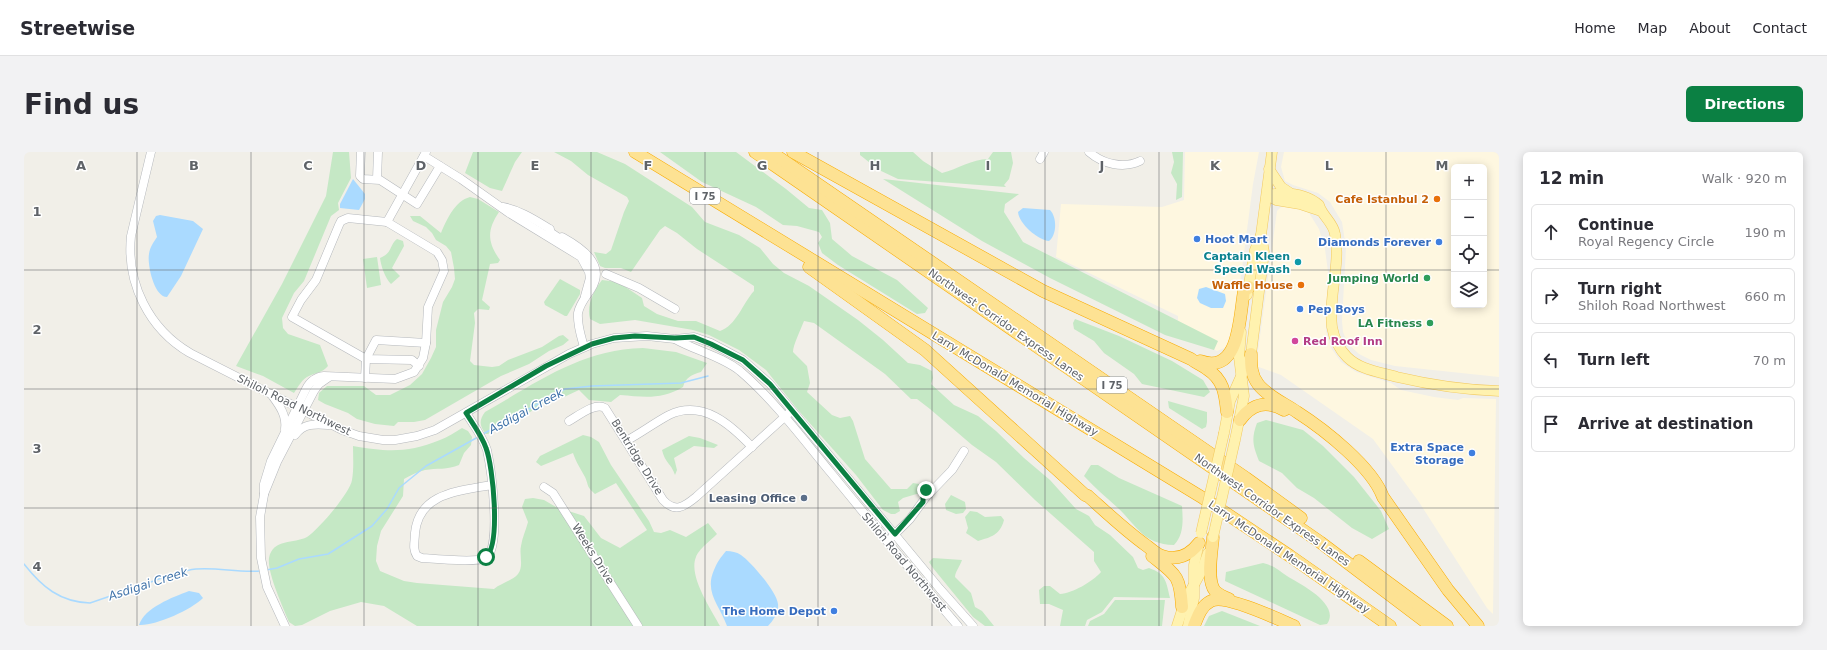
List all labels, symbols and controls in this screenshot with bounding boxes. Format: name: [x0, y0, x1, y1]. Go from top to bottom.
text: Streetwise: [20, 17, 135, 39]
text: Home: [1574, 20, 1616, 36]
text: Map: [1638, 20, 1667, 36]
text: About: [1689, 20, 1731, 36]
text: Contact: [1753, 20, 1807, 36]
button: Directions: [1686, 86, 1803, 122]
text: Find us: [24, 88, 139, 121]
text: A: [76, 158, 86, 173]
text: B: [189, 158, 199, 173]
text: C: [303, 158, 313, 173]
text: D: [416, 158, 427, 173]
text: E: [531, 158, 539, 173]
text: F: [644, 158, 652, 173]
text: G: [757, 158, 767, 173]
text: H: [870, 158, 880, 173]
text: I: [986, 158, 990, 173]
text: J: [1099, 158, 1104, 173]
text: K: [1210, 158, 1221, 173]
text: L: [1325, 158, 1333, 173]
text: M: [1436, 158, 1448, 173]
map controls: [1451, 164, 1487, 308]
button: +: [1451, 164, 1487, 200]
text: 12 min: [1539, 168, 1604, 188]
text: Walk · 920 m: [1702, 171, 1787, 186]
road number: I 75: [690, 188, 720, 204]
place label: Cafe Istanbul 2: [1335, 193, 1429, 206]
marker: Cafe Istanbul 2: [1432, 194, 1442, 204]
button: −: [1451, 200, 1487, 236]
text: 1: [32, 204, 42, 219]
text: Continue: [1578, 216, 1654, 234]
icon: ahead: [1540, 221, 1562, 243]
text: 190 m: [1744, 225, 1786, 240]
place label: Hoot Mart: [1205, 233, 1267, 246]
marker: Hoot Mart: [1192, 234, 1202, 244]
text: Royal Regency Circle: [1578, 234, 1714, 249]
place label: Diamonds Forever: [1318, 236, 1432, 249]
button: locate: [1451, 236, 1487, 272]
marker: Diamonds Forever: [1434, 237, 1444, 247]
place label: Captain Kleen Speed Wash: [1203, 250, 1290, 276]
marker: Captain Kleen Speed Wash: [1293, 257, 1303, 267]
street label: Northwest Corridor Express Lanes: [926, 266, 1086, 384]
place label: Jumping World: [1327, 272, 1419, 285]
button: layers: [1451, 272, 1487, 308]
marker: Jumping World: [1422, 273, 1432, 283]
place label: Waffle House: [1212, 279, 1293, 292]
marker: Waffle House: [1296, 280, 1306, 290]
text: Turn right: [1578, 280, 1662, 298]
icon: right: [1540, 285, 1562, 307]
text: 660 m: [1744, 289, 1786, 304]
text: Shiloh Road Northwest: [1578, 298, 1726, 313]
place label: Pep Boys: [1308, 303, 1365, 316]
marker: Pep Boys: [1295, 304, 1305, 314]
place label: LA Fitness: [1358, 317, 1422, 330]
marker: LA Fitness: [1425, 318, 1435, 328]
text: 2: [32, 322, 42, 337]
street label: Larry McDonald Memorial Highway: [929, 329, 1101, 439]
place label: Red Roof Inn: [1303, 335, 1383, 348]
marker: Red Roof Inn: [1290, 336, 1300, 346]
icon: left: [1540, 349, 1562, 371]
text: Turn left: [1578, 351, 1650, 369]
text: 70 m: [1753, 353, 1786, 368]
street label: Shiloh Road Northwest: [235, 372, 354, 439]
road number: I 75: [1097, 377, 1127, 393]
water label: Asdigai Creek: [485, 385, 567, 437]
icon: arrive: [1540, 413, 1562, 435]
text: Arrive at destination: [1578, 415, 1753, 433]
street label: Bentridge Drive: [609, 417, 666, 497]
text: 3: [32, 441, 42, 456]
place label: Extra Space Storage: [1390, 441, 1464, 467]
marker: Extra Space Storage: [1467, 448, 1477, 458]
street label: Northwest Corridor Express Lanes: [1192, 451, 1352, 569]
route end: [917, 481, 935, 499]
place label: Leasing Office: [709, 492, 796, 505]
marker: Leasing Office: [799, 493, 809, 503]
street label: Larry McDonald Memorial Highway: [1206, 498, 1373, 616]
street label: Shiloh Road Northwest: [859, 510, 950, 615]
street label: Weeks Drive: [569, 521, 617, 587]
route start: [477, 548, 495, 566]
text: 4: [32, 559, 42, 574]
water label: Asdigai Creek: [106, 564, 190, 604]
place label: The Home Depot: [723, 605, 826, 618]
marker: The Home Depot: [829, 606, 839, 616]

